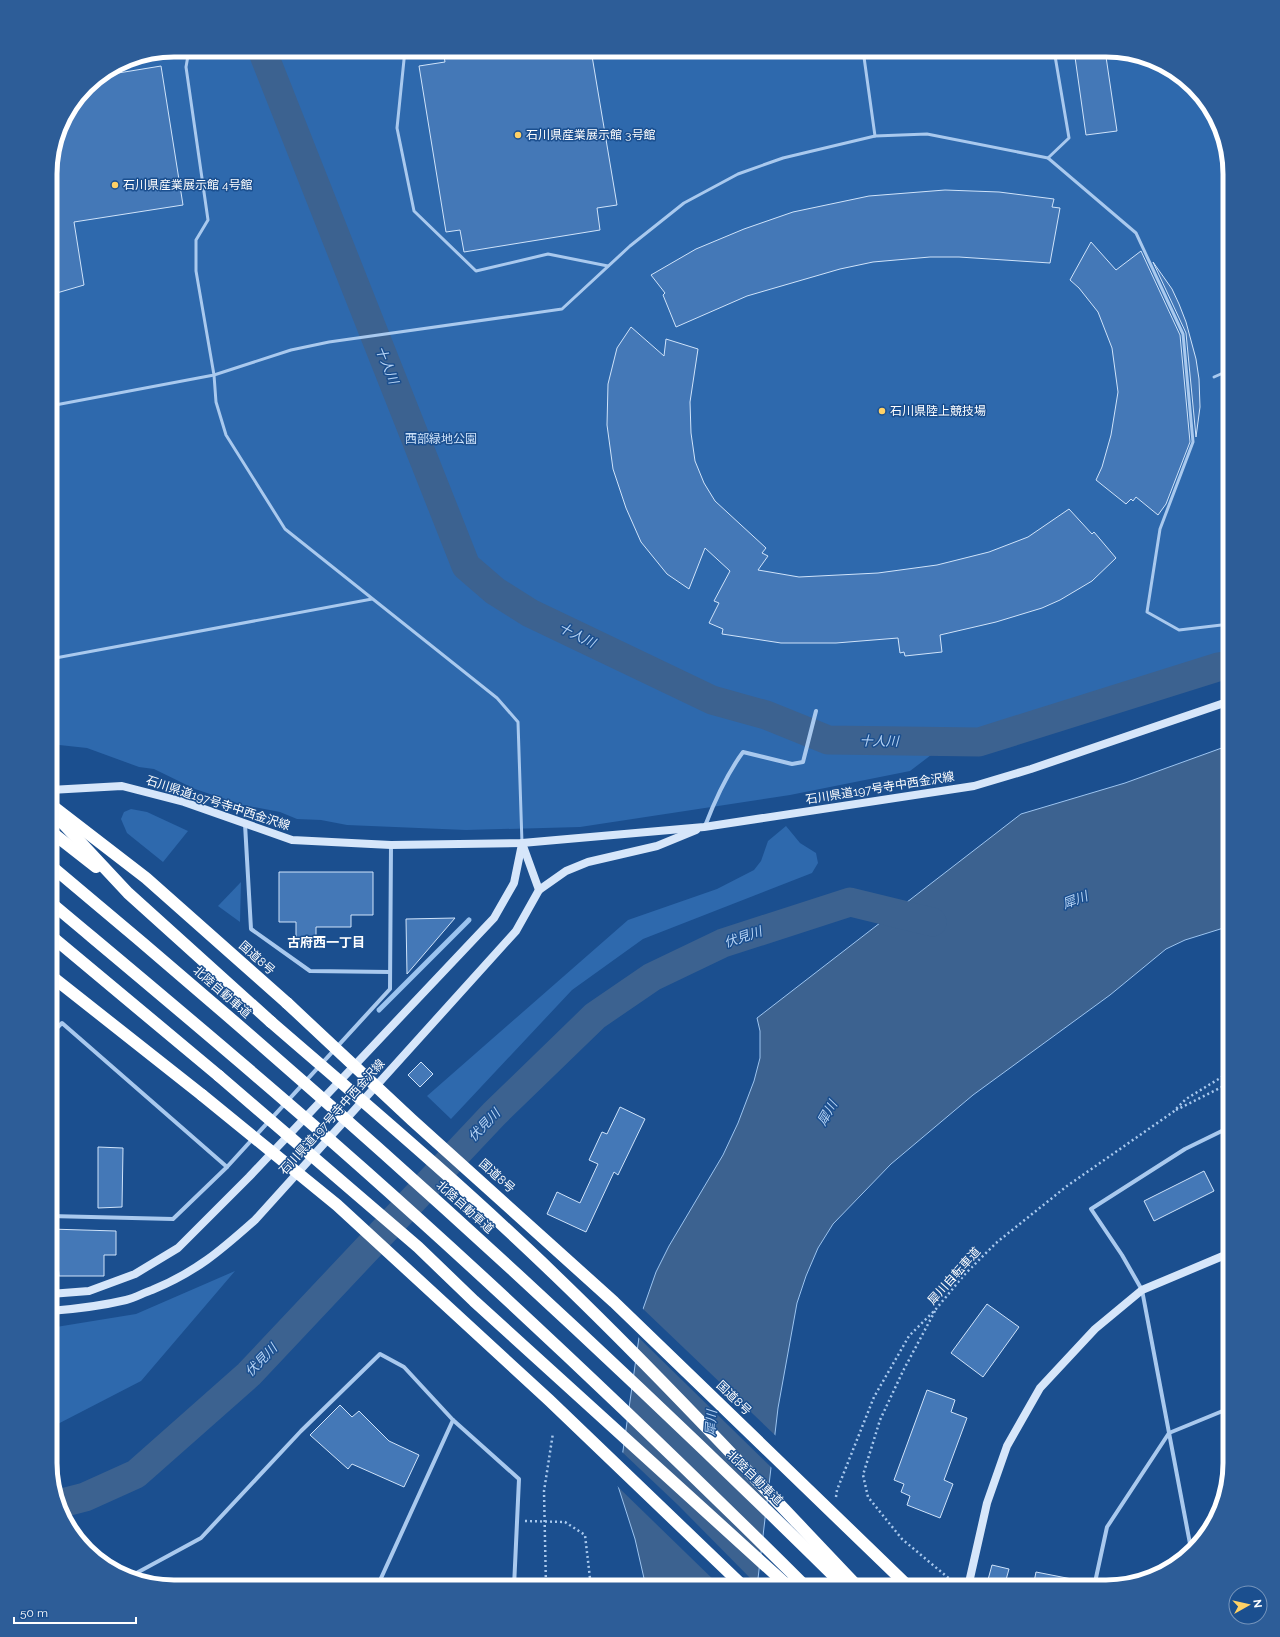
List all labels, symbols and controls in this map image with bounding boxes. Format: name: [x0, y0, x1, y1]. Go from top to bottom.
place label: 石川県産業展示館 3号館: [526, 128, 655, 142]
marker: 石川県産業展示館 3号館: [513, 130, 523, 140]
place label: 石川県産業展示館 4号館: [123, 178, 253, 192]
marker: 石川県産業展示館 4号館: [110, 180, 120, 190]
water label: 十人川: [373, 344, 402, 388]
place label: 石川県陸上競技場: [890, 404, 986, 418]
marker: 石川県陸上競技場: [877, 406, 887, 416]
park label: 西部緑地公園: [405, 432, 477, 446]
water label: 十人川: [556, 620, 600, 651]
water label: 十人川: [859, 733, 901, 749]
street label: 石川県道197号寺中西金沢線: [805, 769, 955, 807]
street label: 石川県道197号寺中西金沢線: [144, 773, 292, 833]
water label: 犀川: [1060, 888, 1092, 912]
water label: 伏見川: [722, 923, 766, 950]
district label: 古府西一丁目: [287, 935, 365, 950]
street label: 国道8号: [236, 938, 278, 978]
street label: 北陸自動車道: [190, 963, 254, 1021]
street label: 石川県道197号寺中西金沢線: [276, 1056, 388, 1178]
water label: 犀川: [814, 1096, 841, 1128]
water label: 伏見川: [465, 1104, 504, 1144]
street label: 国道8号: [476, 1156, 518, 1196]
street label: 北陸自動車道: [434, 1178, 496, 1236]
street label: 犀川自転車道: [925, 1245, 983, 1307]
water label: 伏見川: [242, 1339, 281, 1379]
street label: 国道8号: [714, 1378, 754, 1418]
water label: 犀川: [703, 1408, 720, 1436]
street label: 北陸自動車道: [724, 1448, 786, 1508]
north arrow: [1228, 1585, 1268, 1625]
scale bar: [14, 1599, 136, 1625]
text: N: [1250, 1599, 1264, 1609]
text: 50 m: [20, 1606, 48, 1620]

